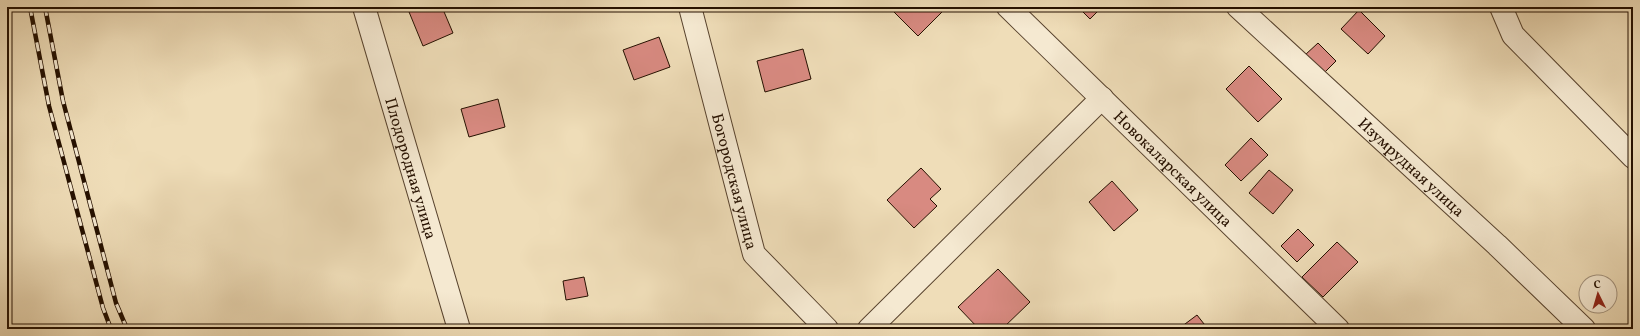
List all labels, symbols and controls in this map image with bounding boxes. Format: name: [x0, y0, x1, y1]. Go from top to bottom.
street label: Плодородная улица: [378, 95, 441, 242]
street label: Новокаларская улица: [1108, 107, 1236, 233]
street label: Богородская улица: [705, 111, 761, 252]
street label: Изумрудная улица: [1352, 113, 1469, 223]
north arrow: [1578, 274, 1618, 314]
text: С: [1593, 278, 1601, 293]

